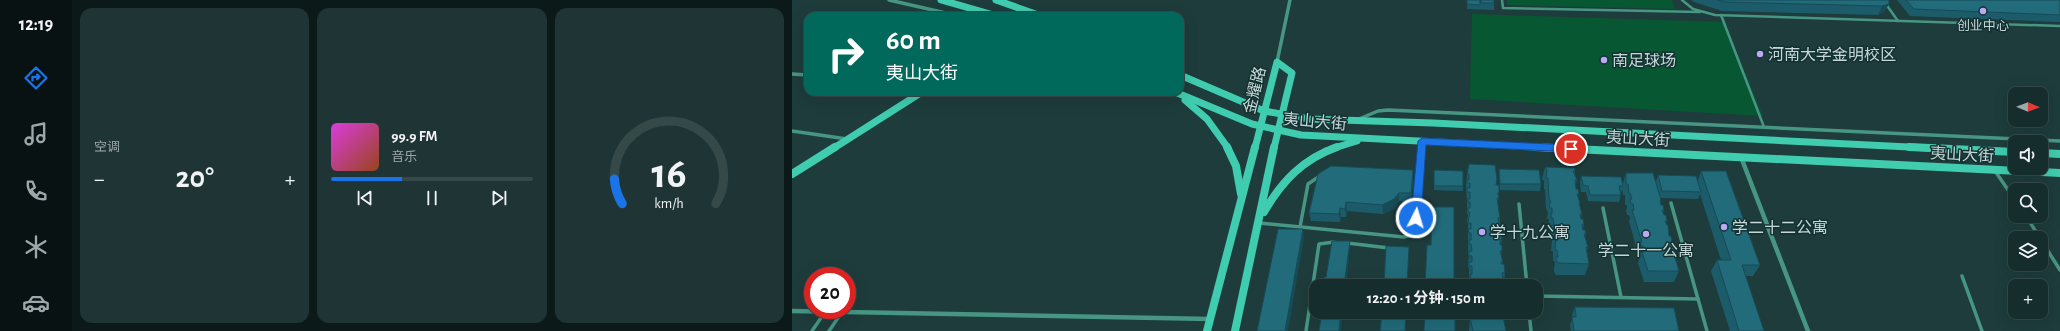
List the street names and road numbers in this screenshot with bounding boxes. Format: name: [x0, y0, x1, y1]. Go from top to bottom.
street label: 金耀路: [1240, 65, 1269, 115]
street label: 夷山大街: [1282, 110, 1348, 133]
street label: 夷山大街: [1606, 128, 1670, 149]
street label: 夷山大街: [1930, 144, 1994, 165]

